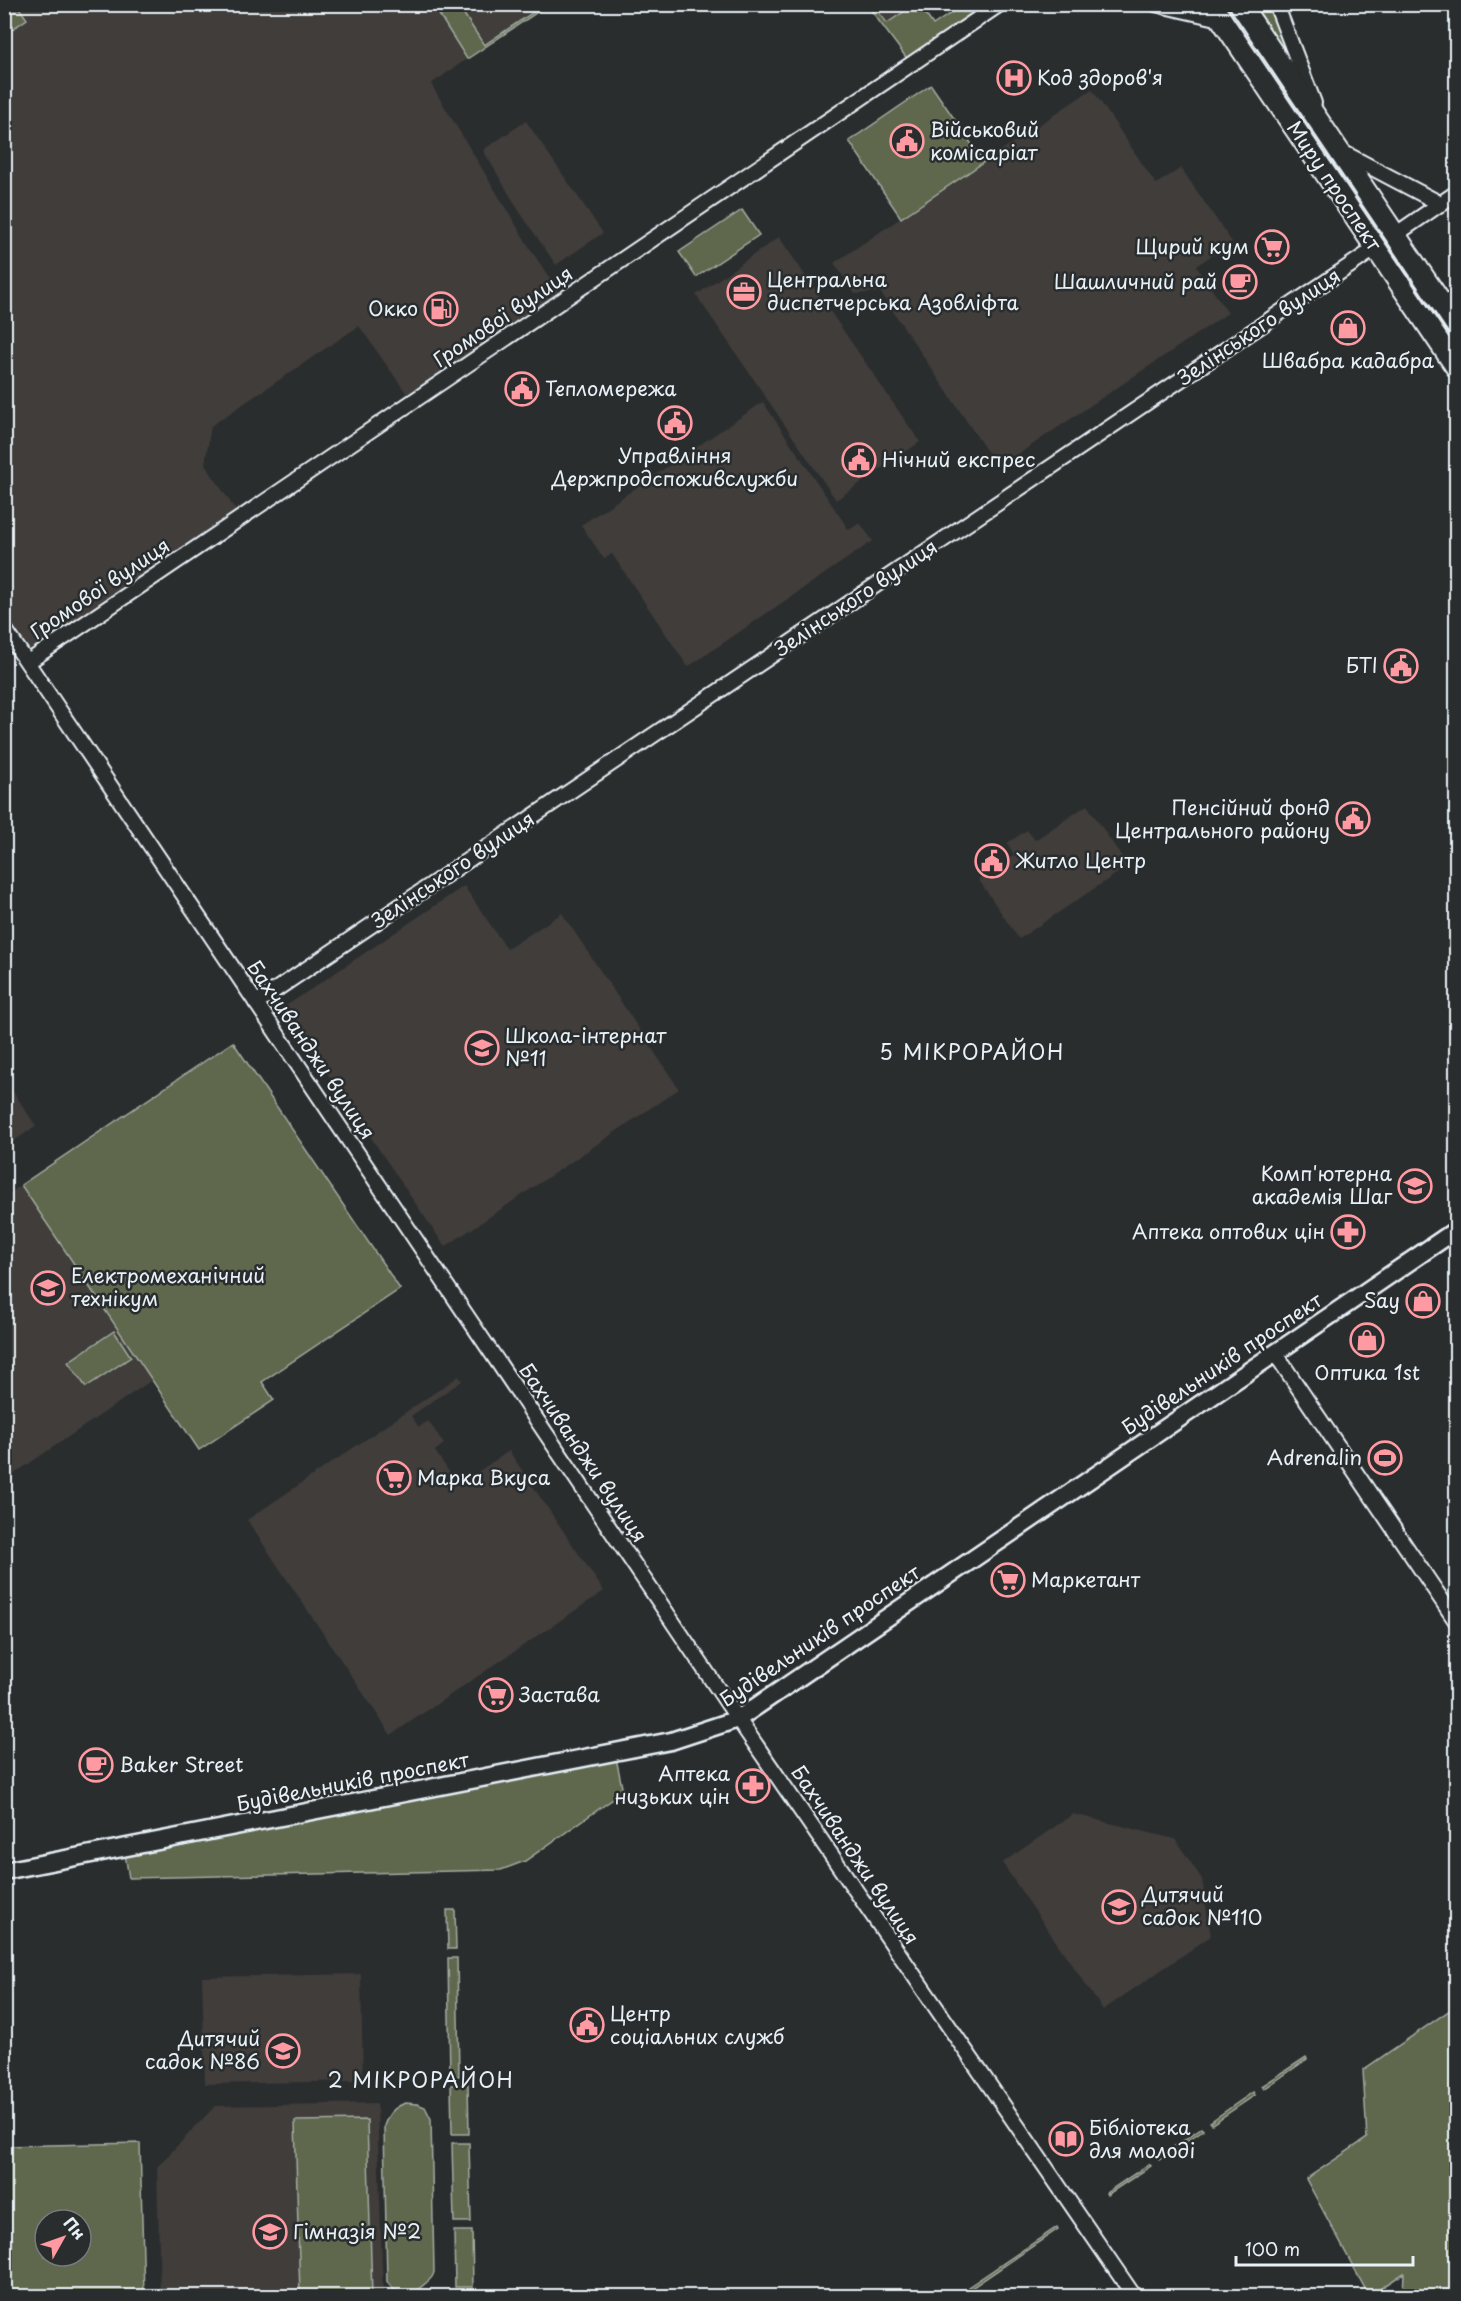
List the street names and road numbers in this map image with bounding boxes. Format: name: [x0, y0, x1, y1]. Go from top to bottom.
street label: Миру проспект: [1280, 114, 1390, 257]
street label: Громової вулиця: [427, 258, 578, 374]
street label: Зелінського вулиця: [1171, 260, 1346, 392]
street label: Громової вулиця: [24, 530, 175, 646]
street label: Зелінського вулиця: [768, 531, 943, 663]
street label: Зелінського вулиця: [365, 803, 540, 935]
street label: Бахчиванджи вулиця: [241, 954, 383, 1145]
street label: Будівельників проспект: [1115, 1285, 1328, 1442]
street label: Бахчиванджи вулиця: [513, 1357, 655, 1548]
street label: Будівельників проспект: [713, 1557, 926, 1714]
street label: Будівельників проспект: [234, 1744, 472, 1818]
street label: Бахчиванджи вулиця: [785, 1759, 927, 1950]

